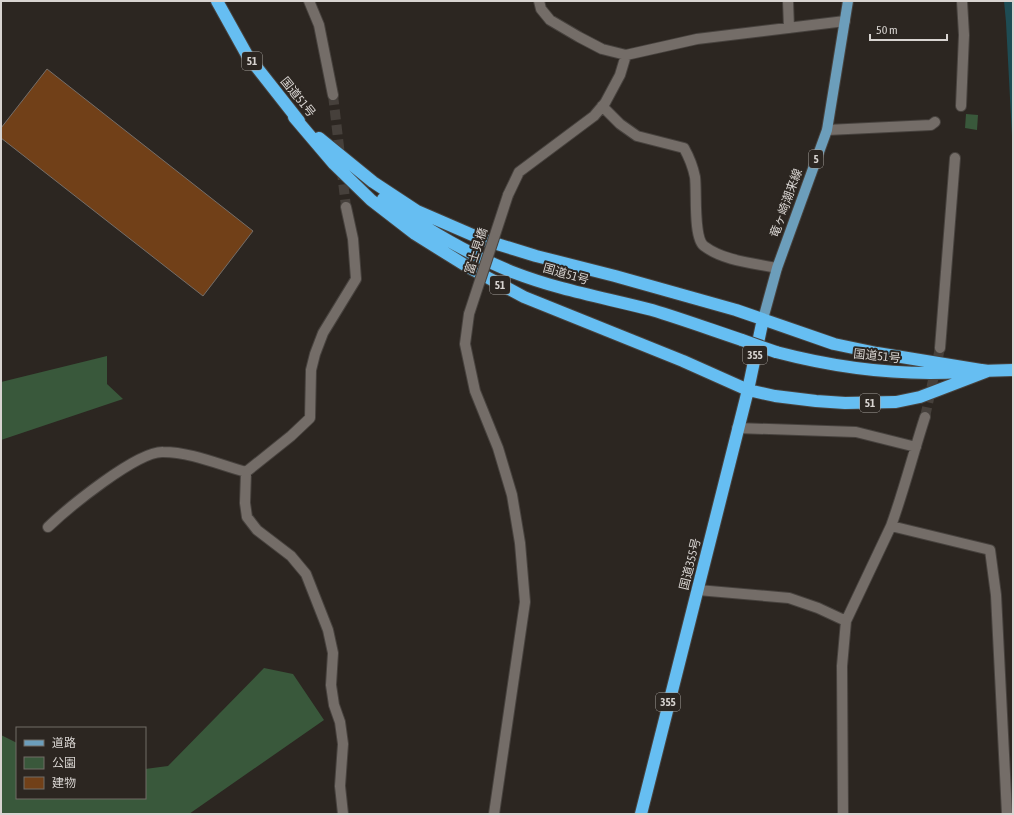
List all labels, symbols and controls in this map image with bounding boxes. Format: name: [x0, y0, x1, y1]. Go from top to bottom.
scale bar: [870, 16, 947, 42]
text: 50 m: [876, 23, 898, 37]
road number: 51: [242, 52, 262, 70]
street label: 国道51号: [278, 74, 318, 120]
road number: 5: [809, 150, 823, 168]
street label: 竜ヶ崎潮来線: [767, 167, 805, 239]
street label: 富士見橋: [462, 226, 490, 276]
street label: 国道51号: [541, 261, 591, 287]
road number: 51: [490, 276, 510, 294]
road number: 355: [743, 346, 767, 364]
street label: 国道51号: [853, 347, 901, 365]
road number: 51: [860, 394, 880, 412]
street label: 国道355号: [677, 537, 703, 591]
road number: 355: [656, 693, 680, 711]
legend: [16, 727, 146, 799]
text: 道路: [52, 736, 76, 750]
text: 公園: [52, 756, 76, 770]
text: 建物: [52, 776, 76, 790]

